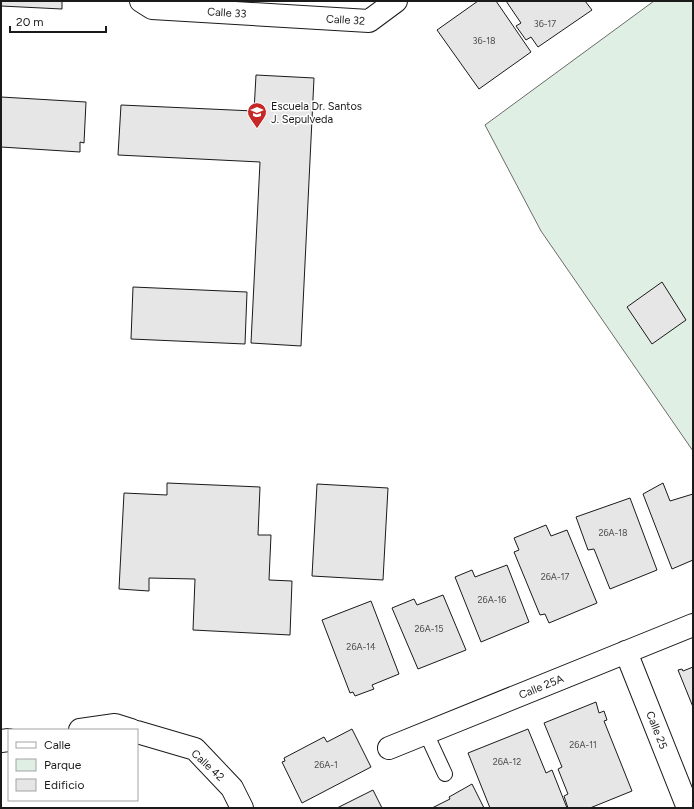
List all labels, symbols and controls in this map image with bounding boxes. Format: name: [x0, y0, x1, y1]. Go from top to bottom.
street label: Calle 33: [207, 5, 247, 21]
scale bar: [10, 8, 106, 34]
street label: Calle 32: [326, 12, 366, 28]
text: 20 m: [16, 15, 44, 29]
house number: 36-17: [534, 18, 556, 29]
house number: 36-18: [473, 35, 496, 46]
place label: Escuela Dr. Santos J. Sepulveda: [271, 100, 362, 126]
school or university icon: Escuela Dr. Santos J. Sepulveda: [246, 101, 268, 129]
house number: 26A-18: [598, 527, 628, 538]
house number: 26A-17: [541, 571, 569, 582]
house number: 26A-16: [478, 594, 506, 605]
house number: 26A-15: [415, 623, 443, 634]
house number: 26A-14: [346, 641, 376, 652]
street label: Calle 25A: [517, 672, 566, 702]
street label: Calle 25: [643, 709, 670, 751]
legend: [8, 729, 138, 801]
text: Calle: [44, 738, 71, 752]
house number: 26A-11: [569, 739, 597, 750]
street label: Calle 42: [189, 747, 227, 784]
house number: 26A-12: [493, 756, 521, 767]
text: Parque: [44, 758, 82, 772]
house number: 26A-1: [314, 759, 338, 770]
text: Edificio: [44, 778, 84, 792]

